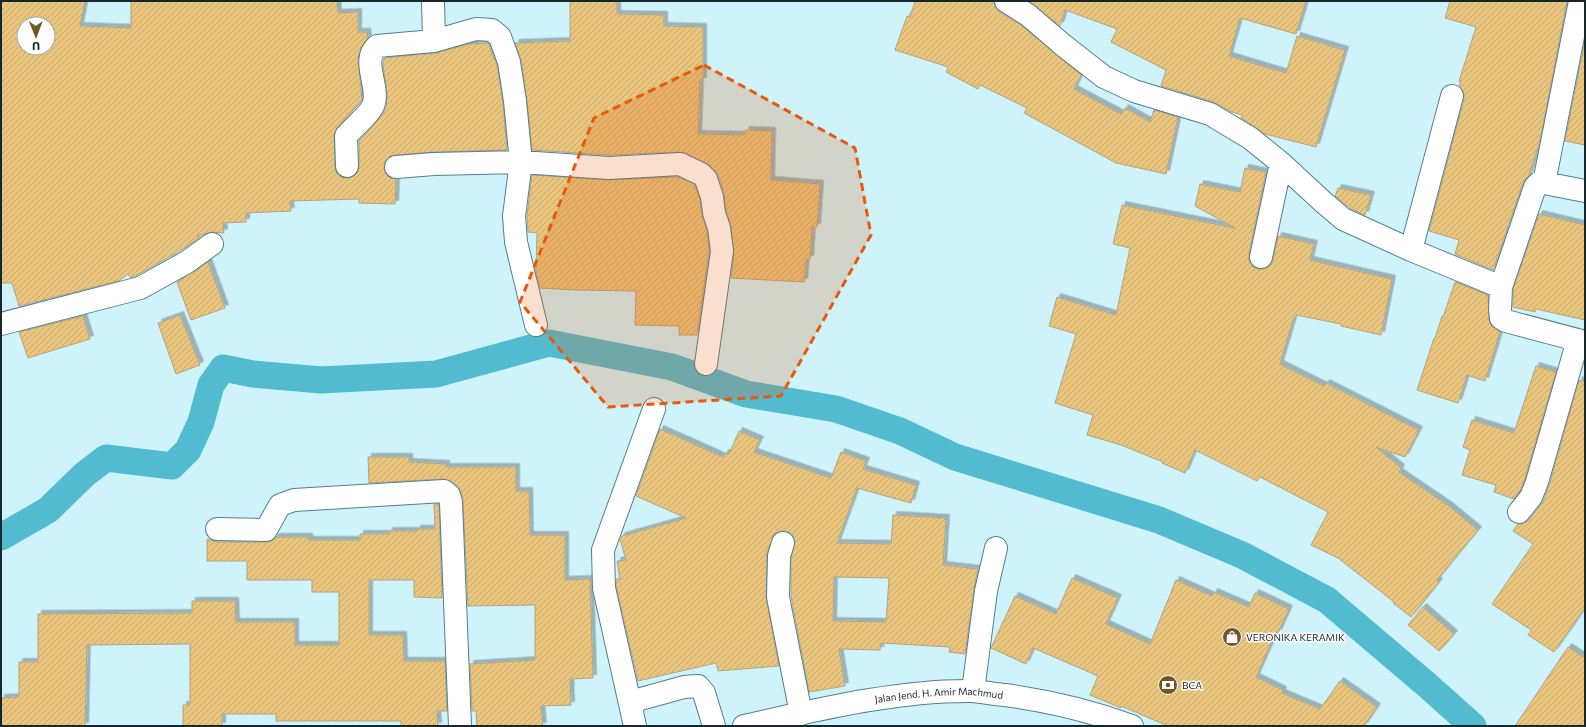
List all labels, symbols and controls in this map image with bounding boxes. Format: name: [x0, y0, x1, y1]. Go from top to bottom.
north arrow: [16, 16, 56, 56]
text: U: [32, 40, 40, 53]
shop icon: VERONIKA KERAMIK: [1221, 626, 1243, 648]
place label: VERONIKA KERAMIK: [1246, 631, 1345, 643]
bank icon: BCA: [1157, 674, 1179, 696]
place label: BCA: [1182, 679, 1202, 691]
street label: Jalan Jend. H. Amir Machmud: [874, 685, 1004, 705]

